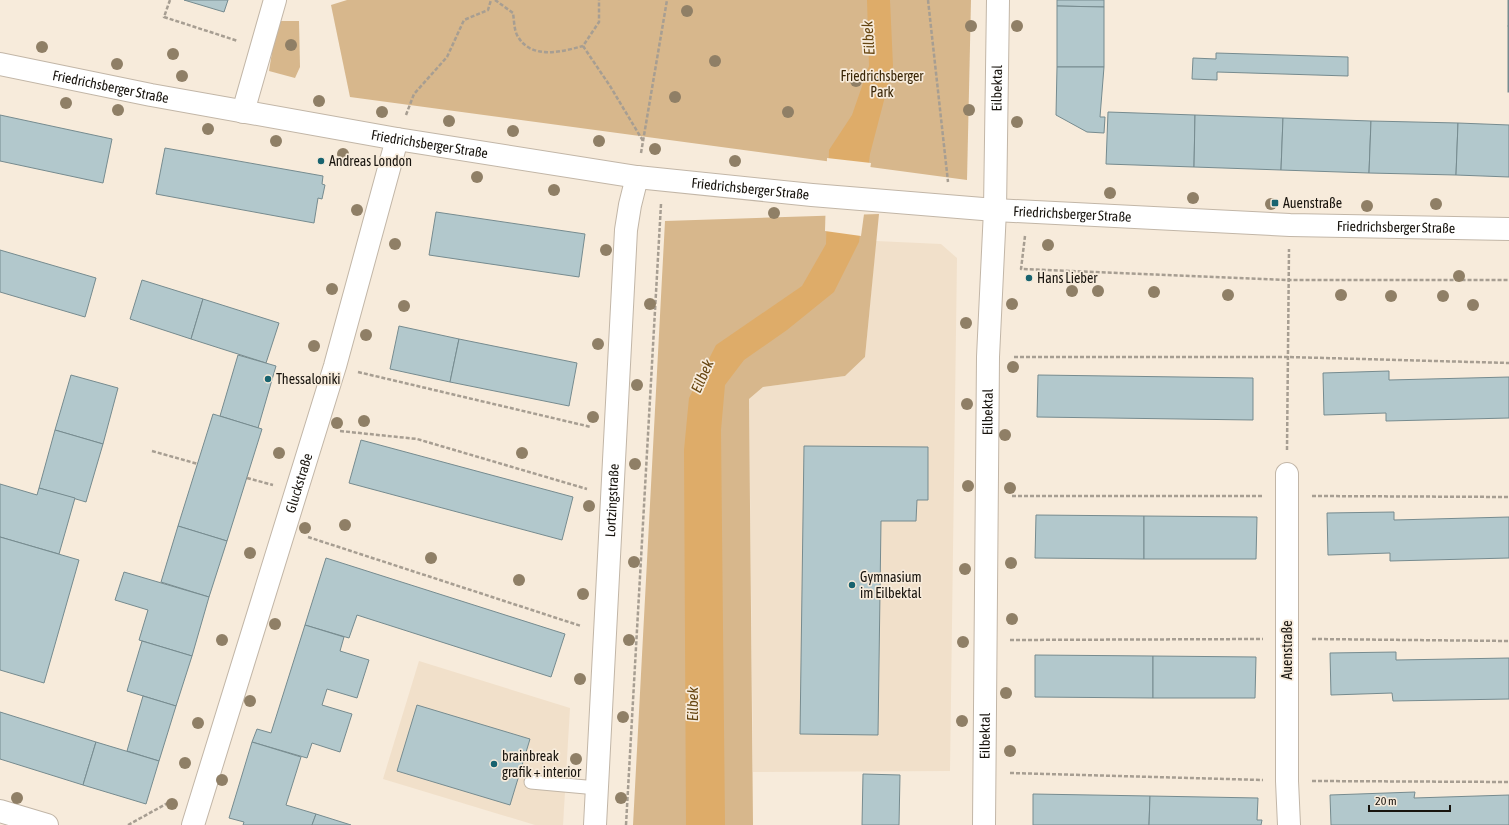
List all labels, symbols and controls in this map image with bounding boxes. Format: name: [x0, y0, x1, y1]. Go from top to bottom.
water label: Eilbek: [858, 20, 878, 56]
street label: Eilbektal: [988, 65, 1005, 111]
street label: Friedrichsberger Straße: [51, 67, 170, 106]
park label: Friedrichsberger Park: [841, 68, 924, 100]
street label: Friedrichsberger Straße: [370, 127, 489, 161]
place label: Andreas London: [329, 153, 412, 169]
marker: Andreas London: [316, 156, 326, 166]
street label: Friedrichsberger Straße: [691, 175, 810, 203]
place label: Auenstraße: [1283, 195, 1342, 211]
marker: Auenstraße: [1270, 198, 1280, 208]
street label: Friedrichsberger Straße: [1013, 203, 1132, 225]
street label: Friedrichsberger Straße: [1337, 218, 1455, 236]
place label: Hans Lieber: [1037, 270, 1098, 286]
marker: Hans Lieber: [1024, 273, 1034, 283]
water label: Eilbek: [687, 356, 717, 395]
place label: Thessaloniki: [276, 371, 341, 387]
marker: Thessaloniki: [263, 374, 273, 384]
street label: Eilbektal: [979, 388, 996, 435]
street label: Gluckstraße: [282, 451, 316, 515]
street label: Lortzingstraße: [602, 463, 622, 538]
place label: Gymnasium im Eilbektal: [860, 569, 922, 601]
marker: Gymnasium im Eilbektal: [847, 580, 857, 590]
street label: Auenstraße: [1279, 620, 1295, 680]
water label: Eilbek: [684, 686, 701, 721]
street label: Eilbektal: [977, 712, 993, 759]
place label: brainbreak grafik + interior: [502, 748, 582, 780]
marker: brainbreak grafik + interior: [489, 759, 499, 769]
scale bar: [1369, 787, 1450, 813]
text: 20 m: [1375, 794, 1397, 808]

